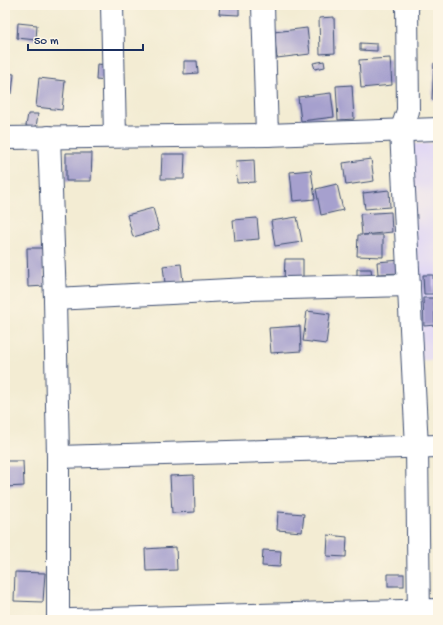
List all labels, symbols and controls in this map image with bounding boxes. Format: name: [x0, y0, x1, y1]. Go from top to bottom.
scale bar: [28, 26, 143, 52]
text: 50 m: [34, 35, 59, 49]

